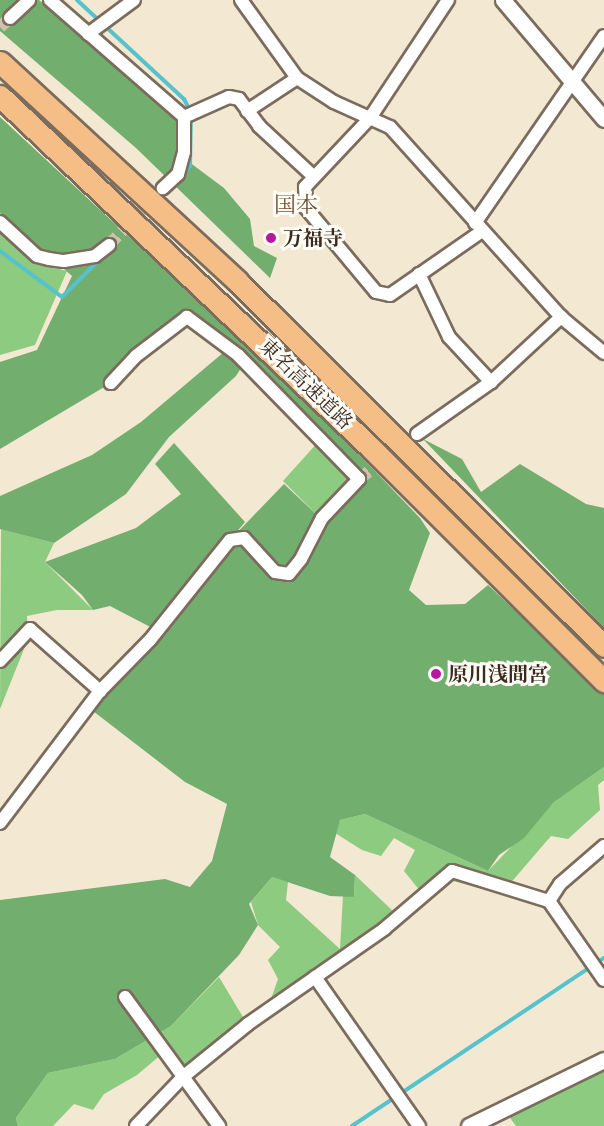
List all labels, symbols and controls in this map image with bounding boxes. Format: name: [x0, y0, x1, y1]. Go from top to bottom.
district label: 国本: [274, 193, 318, 219]
place label: 万福寺: [283, 226, 343, 250]
marker: 万福寺: [264, 231, 278, 245]
street label: 東名高速道路: [255, 334, 357, 434]
place label: 原川浅間宮: [448, 662, 548, 686]
marker: 原川浅間宮: [429, 667, 443, 681]

